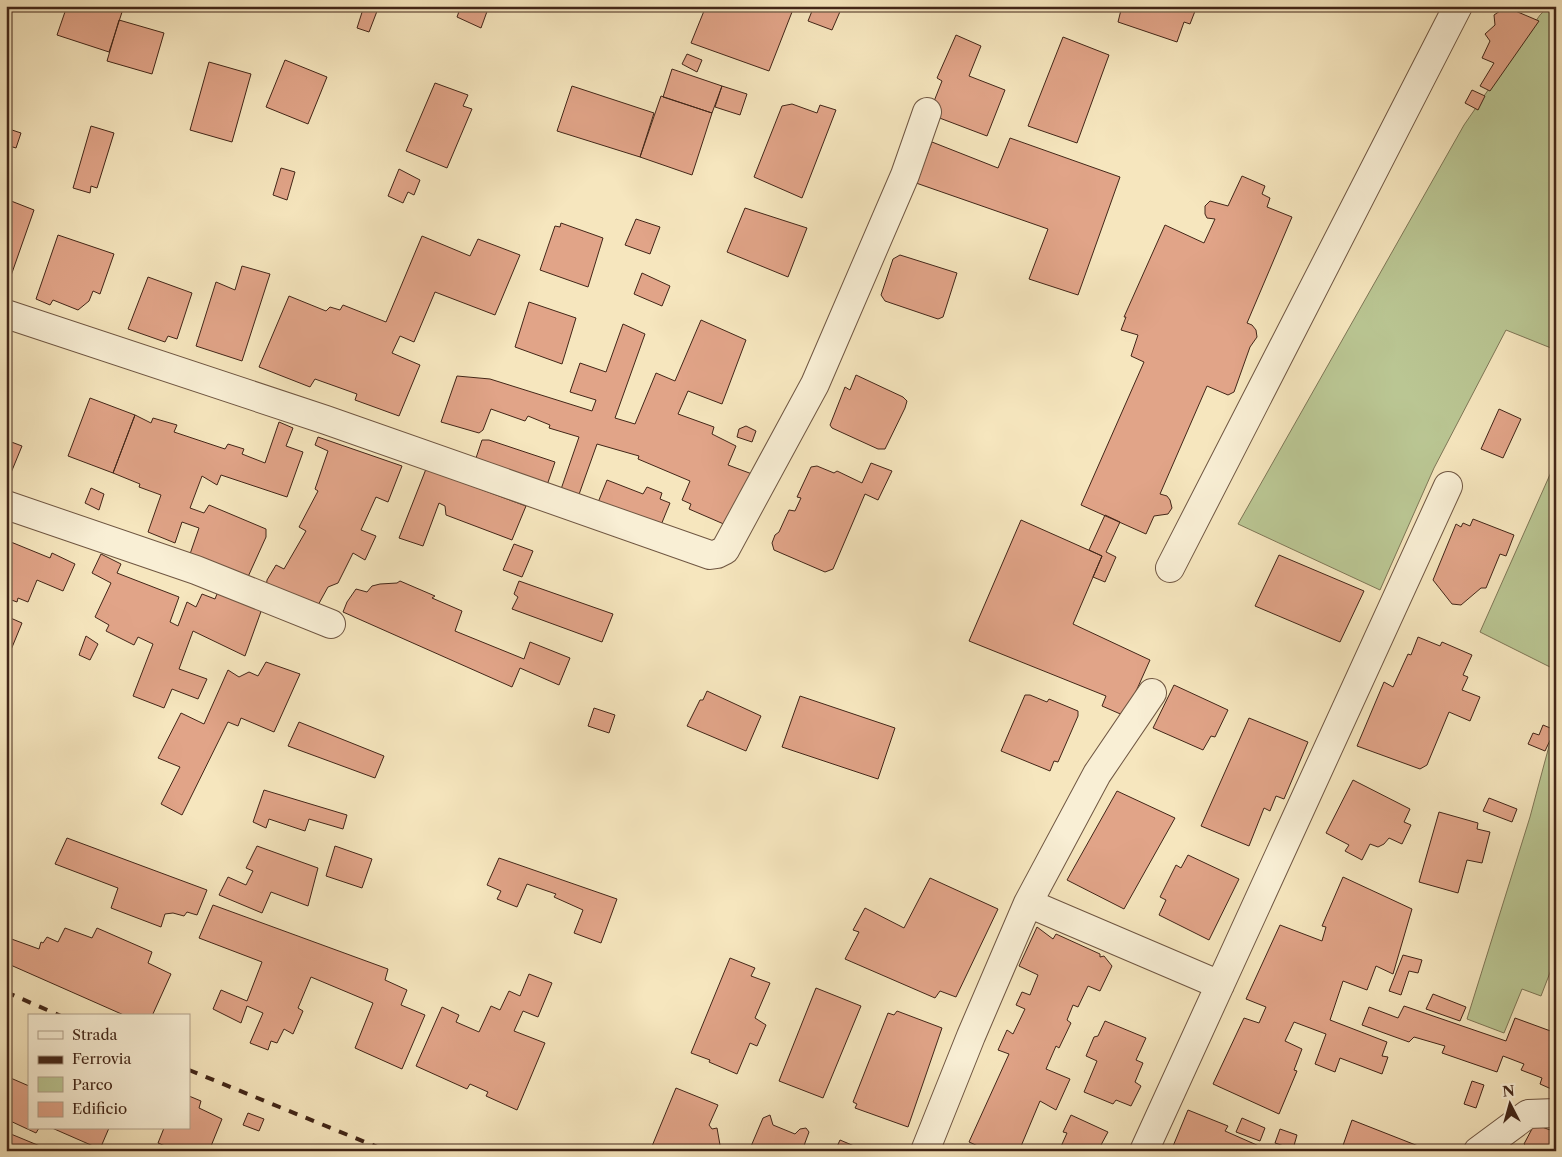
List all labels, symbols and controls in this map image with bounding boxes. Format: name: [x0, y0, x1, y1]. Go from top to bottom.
legend: [28, 1014, 190, 1130]
text: Strada: [72, 1025, 118, 1044]
text: Ferrovia: [72, 1049, 131, 1068]
text: Parco: [72, 1075, 113, 1094]
north arrow: [1484, 1080, 1534, 1130]
text: N: [1502, 1081, 1516, 1101]
text: Edificio: [72, 1099, 127, 1118]

